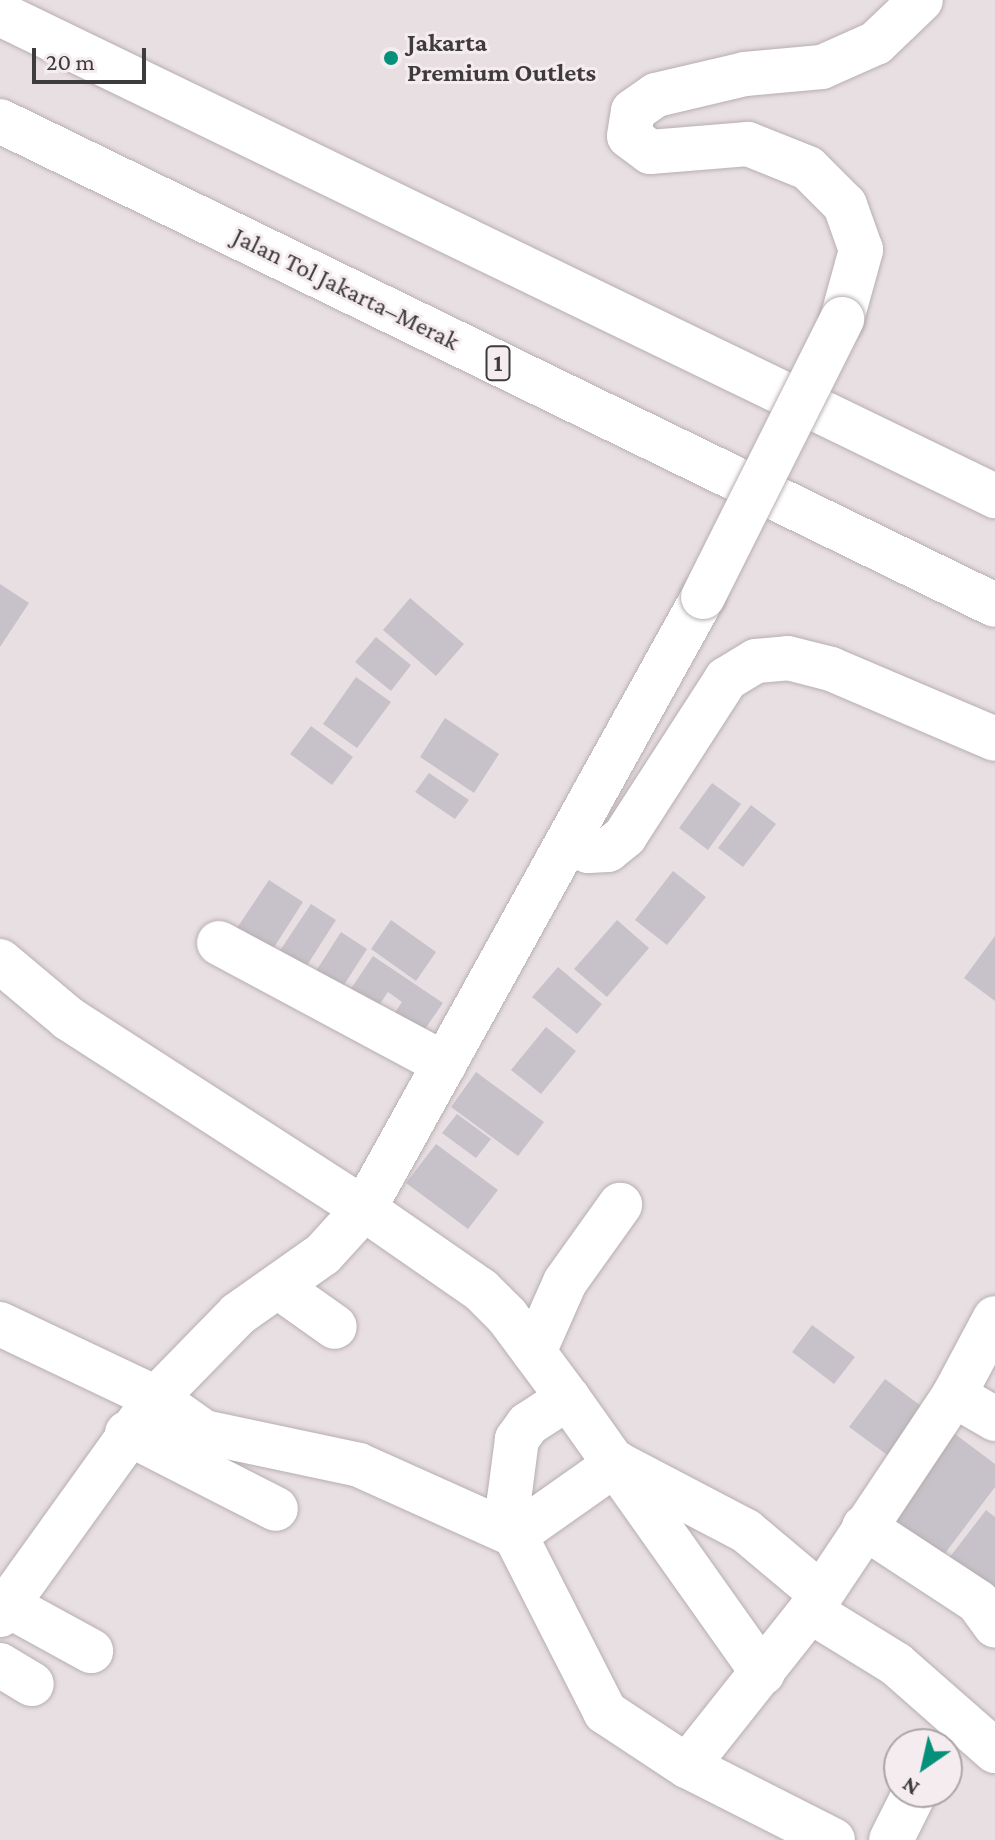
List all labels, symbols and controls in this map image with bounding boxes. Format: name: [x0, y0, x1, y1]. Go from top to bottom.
place label: Jakarta Premium Outlets: [407, 27, 596, 88]
scale bar: [36, 32, 150, 82]
text: 20 m: [46, 48, 95, 75]
marker: Jakarta Premium Outlets: [382, 49, 400, 67]
street label: Jalan Tol Jakarta–Merak: [228, 221, 464, 357]
road number: 1: [484, 343, 512, 383]
north arrow: [883, 1728, 963, 1808]
text: N: [897, 1772, 924, 1801]

